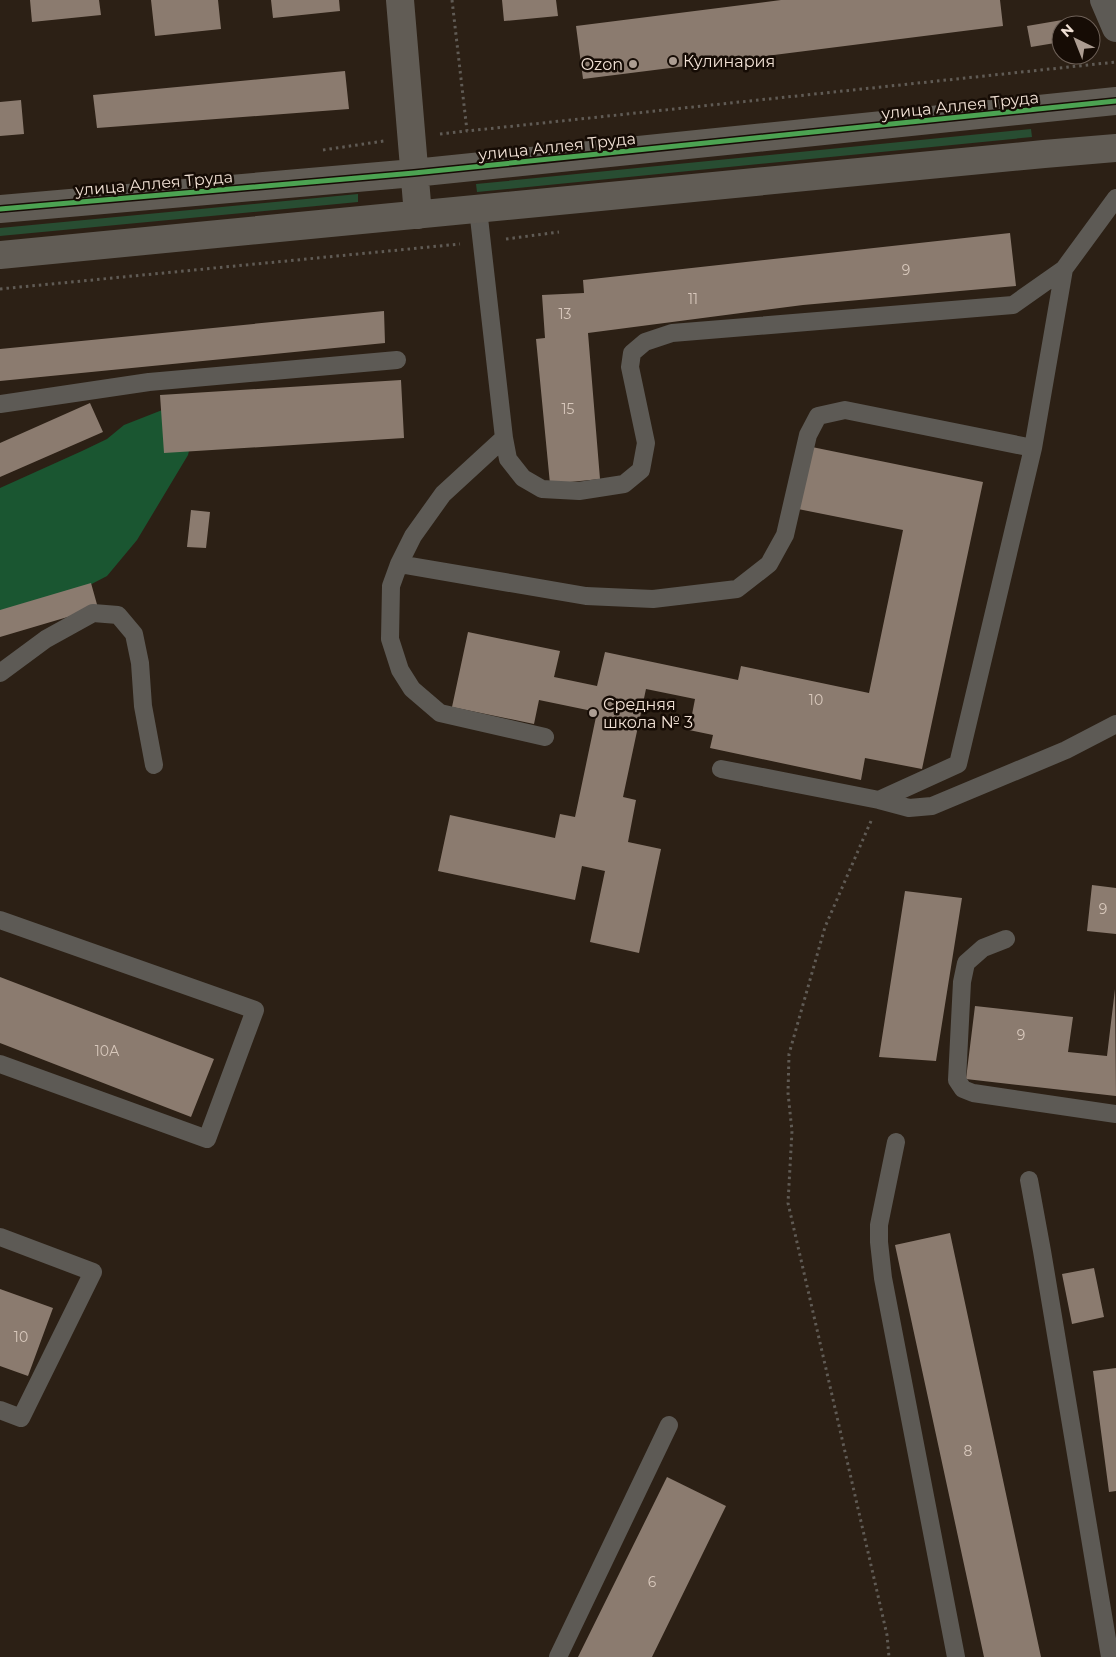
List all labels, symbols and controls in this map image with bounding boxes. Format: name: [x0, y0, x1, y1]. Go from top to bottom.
north arrow: [1051, 15, 1101, 65]
text: N: [1057, 20, 1077, 41]
place label: Кулинария: [683, 52, 775, 71]
place label: Ozon: [581, 55, 623, 74]
marker: Кулинария: [667, 55, 679, 67]
marker: Ozon: [627, 58, 639, 70]
street label: улица Аллея Труда: [879, 88, 1040, 123]
street label: улица Аллея Труда: [476, 129, 637, 164]
street label: улица Аллея Труда: [73, 167, 234, 200]
house number: 9: [902, 261, 910, 279]
house number: 11: [688, 290, 698, 308]
house number: 13: [559, 305, 572, 323]
house number: 15: [562, 400, 575, 418]
house number: 10: [809, 691, 823, 709]
place label: Средняя школа № 3: [603, 695, 693, 732]
marker: Средняя школа № 3: [587, 707, 599, 719]
house number: 9: [1099, 900, 1107, 918]
house number: 9: [1017, 1026, 1025, 1044]
house number: 10А: [95, 1042, 120, 1060]
house number: 10: [14, 1328, 28, 1346]
house number: 8: [964, 1442, 973, 1460]
house number: 6: [648, 1573, 657, 1591]

